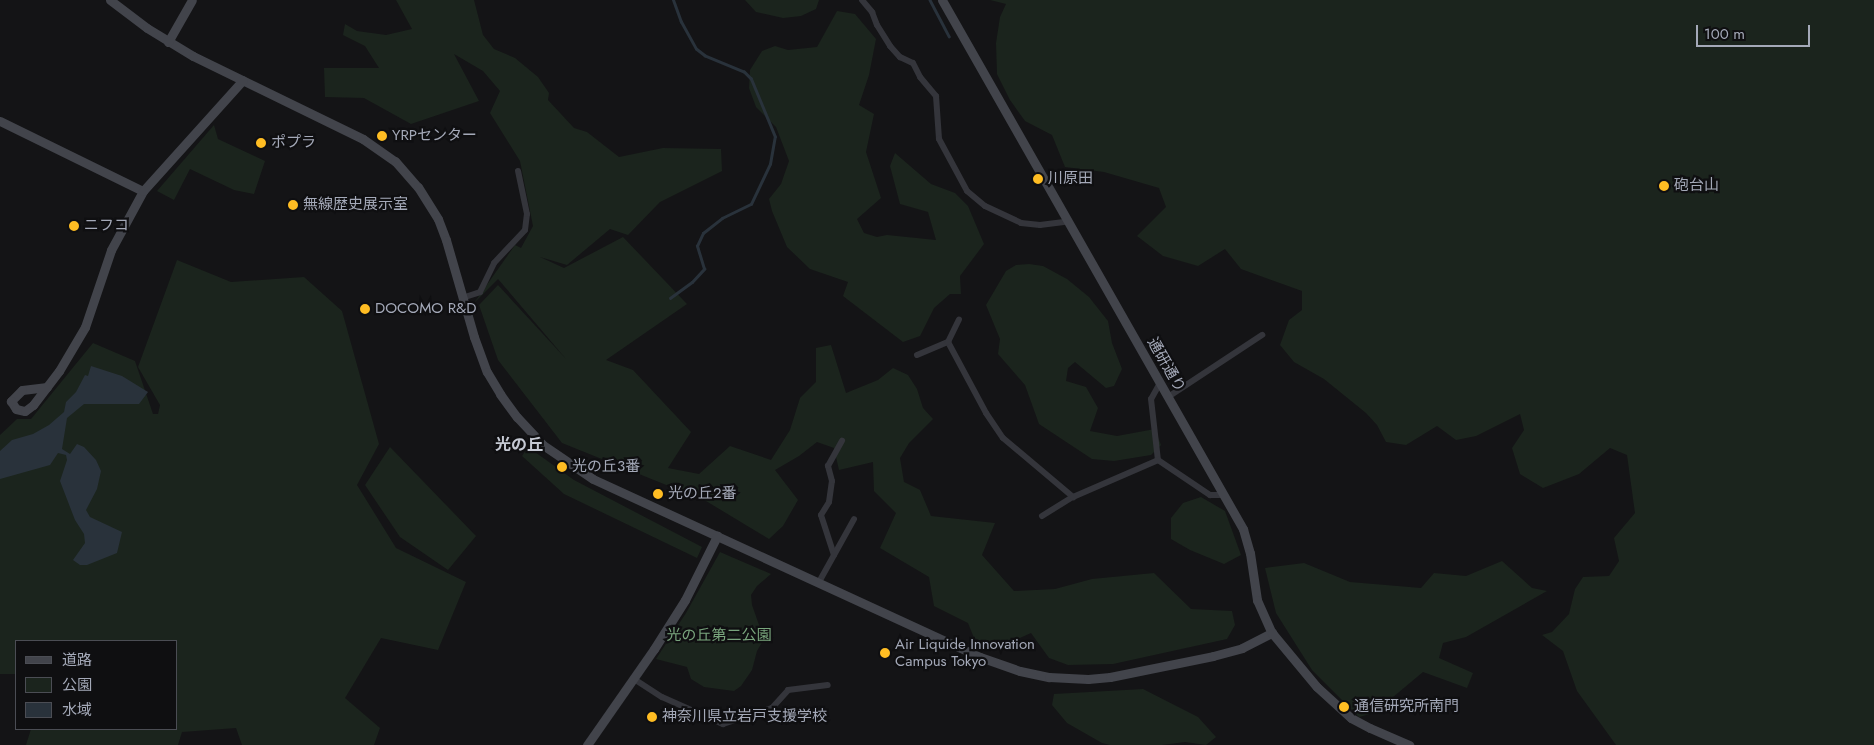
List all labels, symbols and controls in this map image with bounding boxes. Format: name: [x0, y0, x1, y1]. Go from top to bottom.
scale bar: [1699, 15, 1813, 47]
text: 100 m: [1704, 23, 1745, 45]
place label: YRPセンター: [392, 127, 477, 145]
marker: YRPセンター: [376, 130, 388, 142]
place label: ポプラ: [271, 134, 316, 152]
marker: ポプラ: [255, 137, 267, 149]
place label: 川原田: [1048, 170, 1093, 188]
marker: 川原田: [1032, 173, 1044, 185]
place label: 砲台山: [1674, 177, 1719, 195]
marker: 砲台山: [1658, 180, 1670, 192]
place label: 無線歴史展示室: [303, 196, 408, 214]
marker: 無線歴史展示室: [287, 199, 299, 211]
place label: ニフコ: [84, 217, 129, 235]
marker: ニフコ: [68, 220, 80, 232]
place label: DOCOMO R&D: [375, 300, 476, 318]
marker: DOCOMO R&D: [359, 303, 371, 315]
street label: 通研通り: [1143, 335, 1189, 395]
district label: 光の丘: [495, 435, 543, 455]
place label: 光の丘3番: [572, 458, 640, 476]
marker: 光の丘3番: [556, 461, 568, 473]
place label: 光の丘2番: [668, 485, 737, 503]
marker: 光の丘2番: [652, 488, 664, 500]
park label: 光の丘第二公園: [667, 627, 771, 645]
place label: Air Liquide Innovation Campus Tokyo: [895, 635, 1035, 670]
legend: [15, 640, 178, 730]
marker: Air Liquide Innovation Campus Tokyo: [879, 647, 891, 659]
text: 道路: [62, 649, 92, 671]
text: 公園: [62, 674, 92, 696]
place label: 通信研究所南門: [1354, 698, 1459, 716]
text: 水域: [62, 699, 92, 721]
marker: 通信研究所南門: [1338, 701, 1350, 713]
place label: 神奈川県立岩戸支援学校: [662, 708, 827, 726]
marker: 神奈川県立岩戸支援学校: [646, 711, 658, 723]

